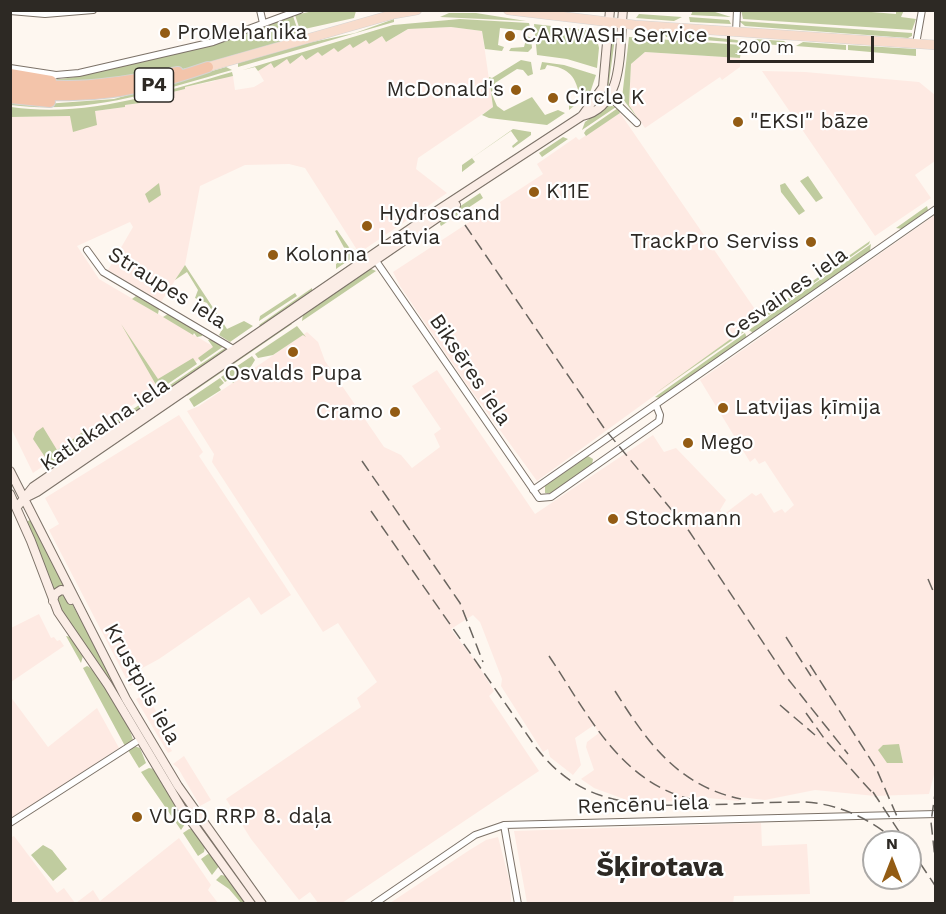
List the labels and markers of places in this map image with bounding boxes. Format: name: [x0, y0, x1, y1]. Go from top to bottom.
place label: ProMehanika: [177, 20, 307, 46]
place label: CARWASH Service: [522, 23, 708, 49]
marker: ProMehanika: [158, 26, 172, 40]
marker: CARWASH Service: [503, 29, 517, 43]
place label: McDonald's: [387, 77, 504, 103]
marker: McDonald's: [509, 83, 523, 97]
place label: Circle K: [565, 85, 644, 111]
marker: Circle K: [546, 91, 560, 105]
place label: "EKSI" bāze: [750, 109, 869, 135]
marker: "EKSI" bāze: [731, 115, 745, 129]
place label: K11E: [546, 179, 590, 205]
marker: K11E: [527, 185, 541, 199]
place label: Hydroscand Latvia: [379, 201, 500, 251]
marker: Hydroscand Latvia: [360, 219, 374, 233]
place label: TrackPro Serviss: [630, 229, 799, 255]
marker: TrackPro Serviss: [804, 235, 818, 249]
place label: Kolonna: [285, 242, 367, 268]
marker: Kolonna: [266, 248, 280, 262]
marker: Osvalds Pupa: [286, 345, 300, 359]
place label: Osvalds Pupa: [224, 361, 362, 387]
place label: Latvijas ķīmija: [735, 395, 881, 421]
place label: Cramo: [316, 399, 383, 425]
marker: Latvijas ķīmija: [716, 401, 730, 415]
marker: Cramo: [388, 405, 402, 419]
place label: Mego: [700, 430, 754, 456]
marker: Mego: [681, 436, 695, 450]
place label: Stockmann: [625, 506, 741, 532]
marker: Stockmann: [606, 512, 620, 526]
place label: VUGD RRP 8. daļa: [149, 804, 332, 830]
marker: VUGD RRP 8. daļa: [130, 810, 144, 824]

